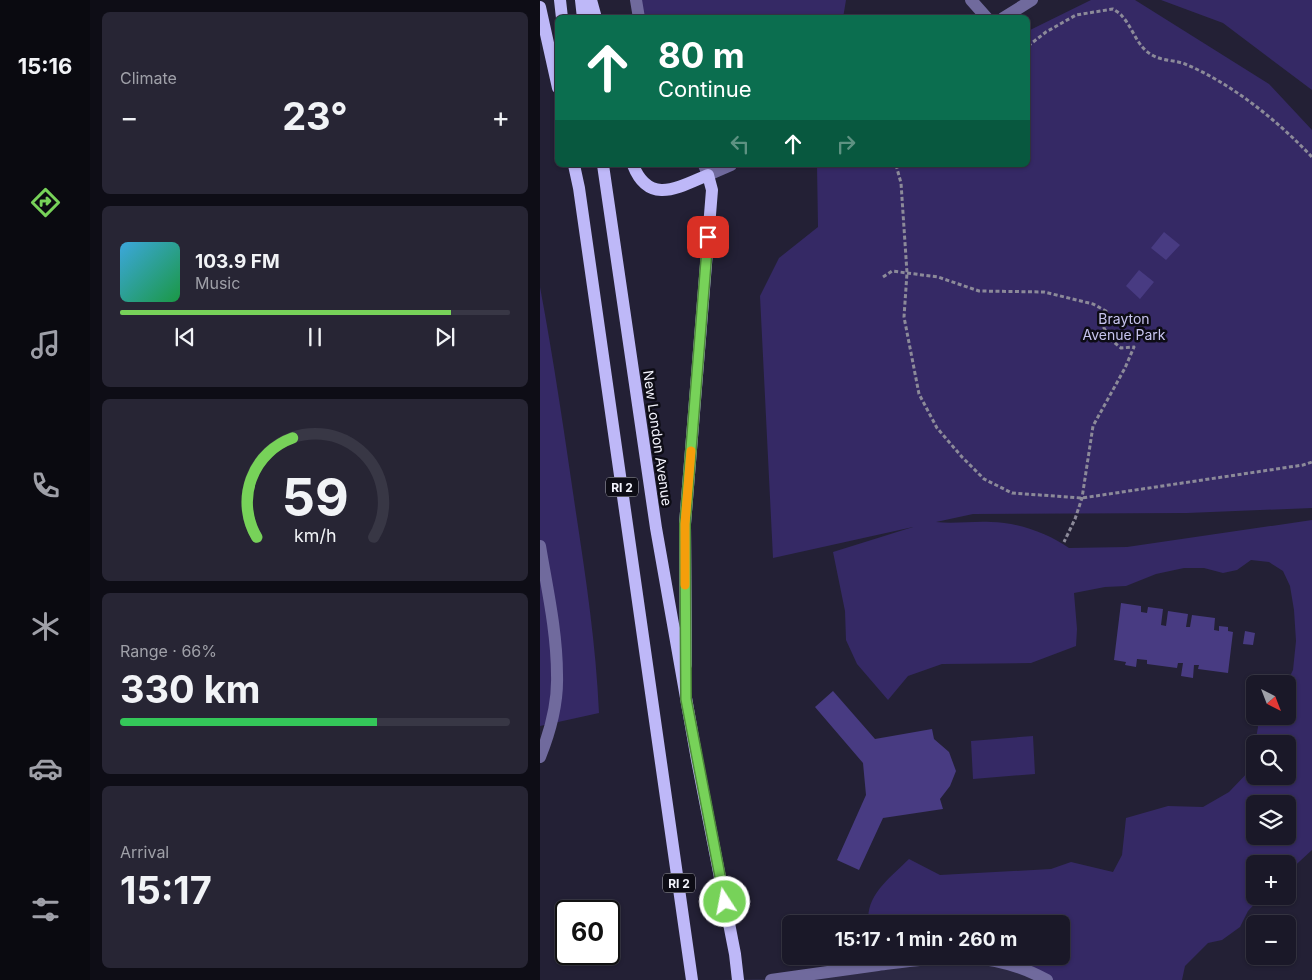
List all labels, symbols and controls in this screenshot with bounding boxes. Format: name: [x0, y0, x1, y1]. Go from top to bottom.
text: 80 m: [658, 34, 745, 76]
icon: ahead: [575, 35, 640, 100]
text: 15:16: [18, 53, 72, 79]
text: Climate: [120, 68, 177, 88]
text: Continue: [658, 76, 752, 102]
text: 23°: [282, 93, 348, 139]
text: −: [120, 100, 139, 134]
text: +: [491, 100, 510, 134]
icon: left: [726, 130, 754, 158]
icon: ahead: [779, 130, 807, 158]
icon: right: [832, 130, 860, 158]
icon: directions: [28, 185, 63, 220]
pin: [687, 216, 729, 258]
icon: arrive: [694, 223, 722, 251]
text: 103.9 FM: [195, 250, 280, 273]
text: Music: [195, 273, 240, 293]
park label: Brayton Avenue Park: [1082, 310, 1166, 343]
icon: previous: [171, 323, 199, 351]
icon: pause: [301, 323, 329, 351]
icon: next: [431, 323, 459, 351]
icon: music: [28, 327, 63, 362]
street label: New London Avenue: [640, 369, 676, 507]
text: 59: [281, 466, 349, 529]
icon: phone: [28, 468, 63, 503]
road number: RI 2: [606, 478, 638, 497]
text: km/h: [294, 525, 336, 546]
icon: climate: [28, 609, 63, 644]
text: Range · 66%: [120, 641, 217, 661]
text: 330 km: [120, 666, 260, 712]
north arrow: [1246, 675, 1296, 725]
map controls: [1246, 675, 1296, 965]
button: search: [1246, 735, 1296, 785]
icon: car: [28, 751, 63, 786]
button: layers: [1246, 795, 1296, 845]
text: Arrival: [120, 842, 169, 862]
button: +: [1246, 855, 1296, 905]
text: 15:17: [120, 867, 212, 913]
road number: RI 2: [663, 874, 695, 892]
position arrow: [698, 875, 750, 927]
icon: filters: [28, 892, 63, 927]
speed limit sign: 60: [555, 900, 620, 965]
button: −: [1246, 915, 1296, 965]
text: 15:17 · 1 min · 260 m: [835, 928, 1017, 951]

